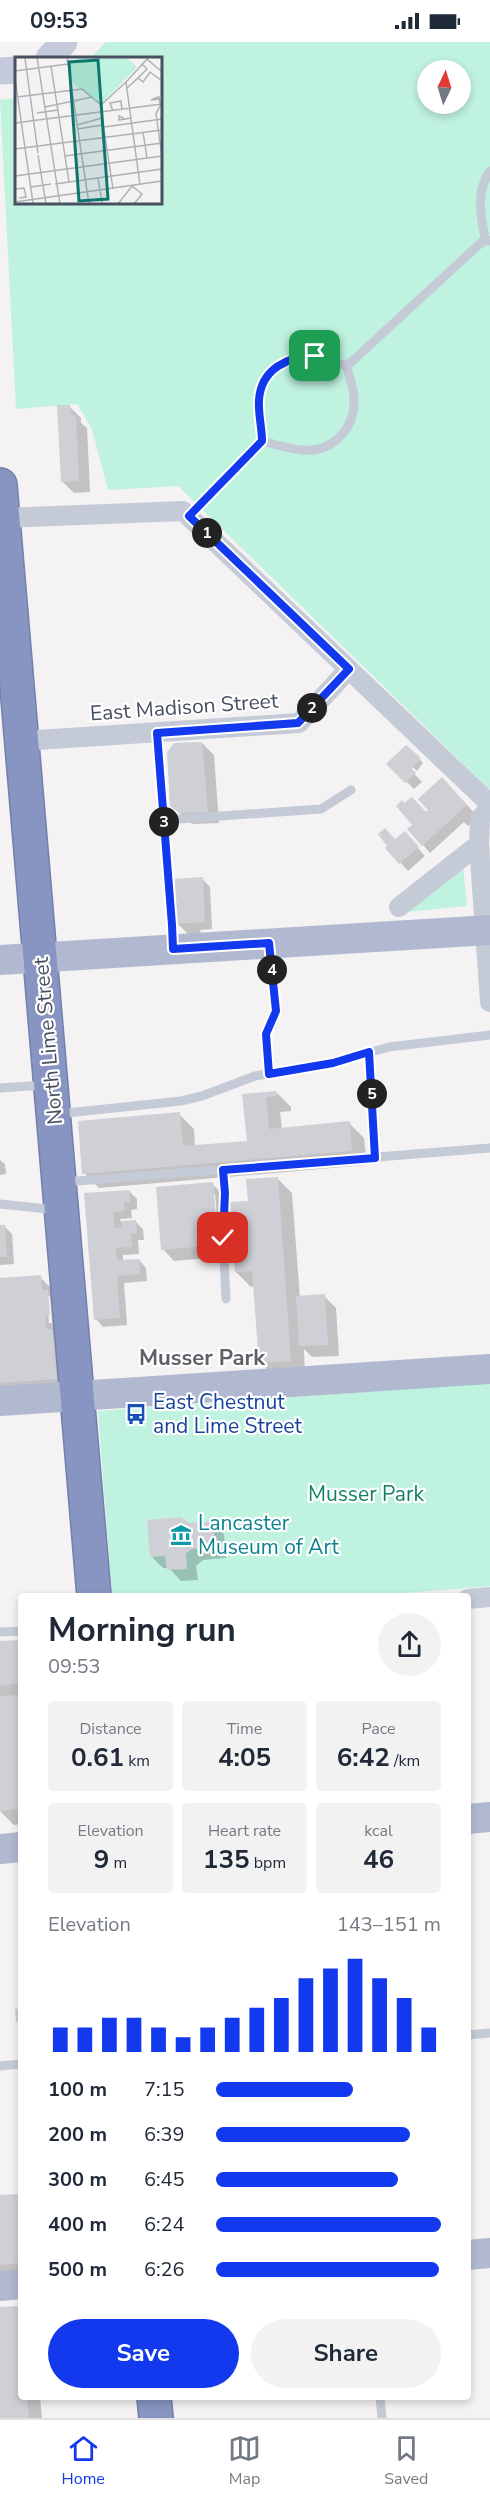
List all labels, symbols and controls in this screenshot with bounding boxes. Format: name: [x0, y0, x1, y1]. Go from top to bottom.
text: 09:53: [30, 6, 88, 36]
inset map: [15, 57, 162, 204]
north arrow: [417, 60, 471, 114]
map controls: [417, 60, 471, 114]
pin: [289, 330, 340, 381]
icon: arrive: [298, 339, 331, 372]
pin: 1: [192, 518, 222, 548]
text: 1: [202, 522, 212, 544]
street label: East Madison Street: [89, 686, 280, 728]
pin: 2: [297, 693, 327, 723]
text: 2: [307, 697, 317, 719]
pin: 3: [149, 807, 179, 837]
text: 3: [159, 811, 169, 833]
street label: North Lime Street: [27, 955, 69, 1126]
pin: 4: [257, 955, 287, 985]
text: 4: [267, 959, 277, 981]
pin: 5: [357, 1079, 387, 1109]
text: 5: [367, 1083, 377, 1105]
pin: [197, 1212, 248, 1263]
icon: check: [206, 1221, 239, 1254]
district label: Musser Park: [139, 1343, 266, 1373]
place label: East Chestnut and Lime Street: [153, 1388, 302, 1440]
bus stop icon: East Chestnut and Lime Street: [124, 1402, 148, 1426]
park label: Musser Park: [308, 1480, 424, 1508]
place label: Lancaster Museum of Art: [198, 1509, 340, 1561]
museum icon: Lancaster Museum of Art: [169, 1523, 193, 1547]
text: Morning run: [48, 1608, 236, 1653]
button: share: [378, 1613, 441, 1676]
text: 09:53: [48, 1653, 101, 1680]
text: Distance: [79, 1718, 142, 1740]
text: Time: [227, 1718, 262, 1740]
text: Pace: [362, 1718, 395, 1740]
text: 0.61: [71, 1740, 124, 1775]
text: 4:05: [218, 1740, 271, 1775]
text: 6:42: [337, 1740, 390, 1775]
text: km: [124, 1750, 150, 1772]
text: /km: [390, 1750, 420, 1772]
text: Elevation: [77, 1820, 144, 1842]
text: Heart rate: [208, 1820, 281, 1842]
text: kcal: [364, 1820, 393, 1842]
text: 9: [94, 1842, 109, 1877]
text: 135: [203, 1842, 250, 1877]
text: 46: [363, 1842, 394, 1877]
text: m: [109, 1852, 127, 1874]
text: bpm: [250, 1852, 286, 1874]
text: Elevation: [48, 1911, 131, 1938]
text: 143–151 m: [337, 1911, 441, 1938]
text: 100 m: [48, 2076, 107, 2103]
text: 7:15: [144, 2076, 185, 2103]
text: 200 m: [48, 2121, 107, 2148]
text: 6:39: [144, 2121, 185, 2148]
text: 300 m: [48, 2166, 107, 2193]
text: 6:45: [144, 2166, 185, 2193]
text: 400 m: [48, 2211, 107, 2238]
text: 6:24: [144, 2211, 185, 2238]
text: 500 m: [48, 2256, 107, 2283]
text: 6:26: [144, 2256, 185, 2283]
button: Save: [48, 2319, 239, 2388]
button: Share: [251, 2319, 441, 2388]
tab: Home: [62, 2432, 105, 2490]
tab: Map: [228, 2432, 261, 2490]
tab: Saved: [384, 2432, 428, 2490]

